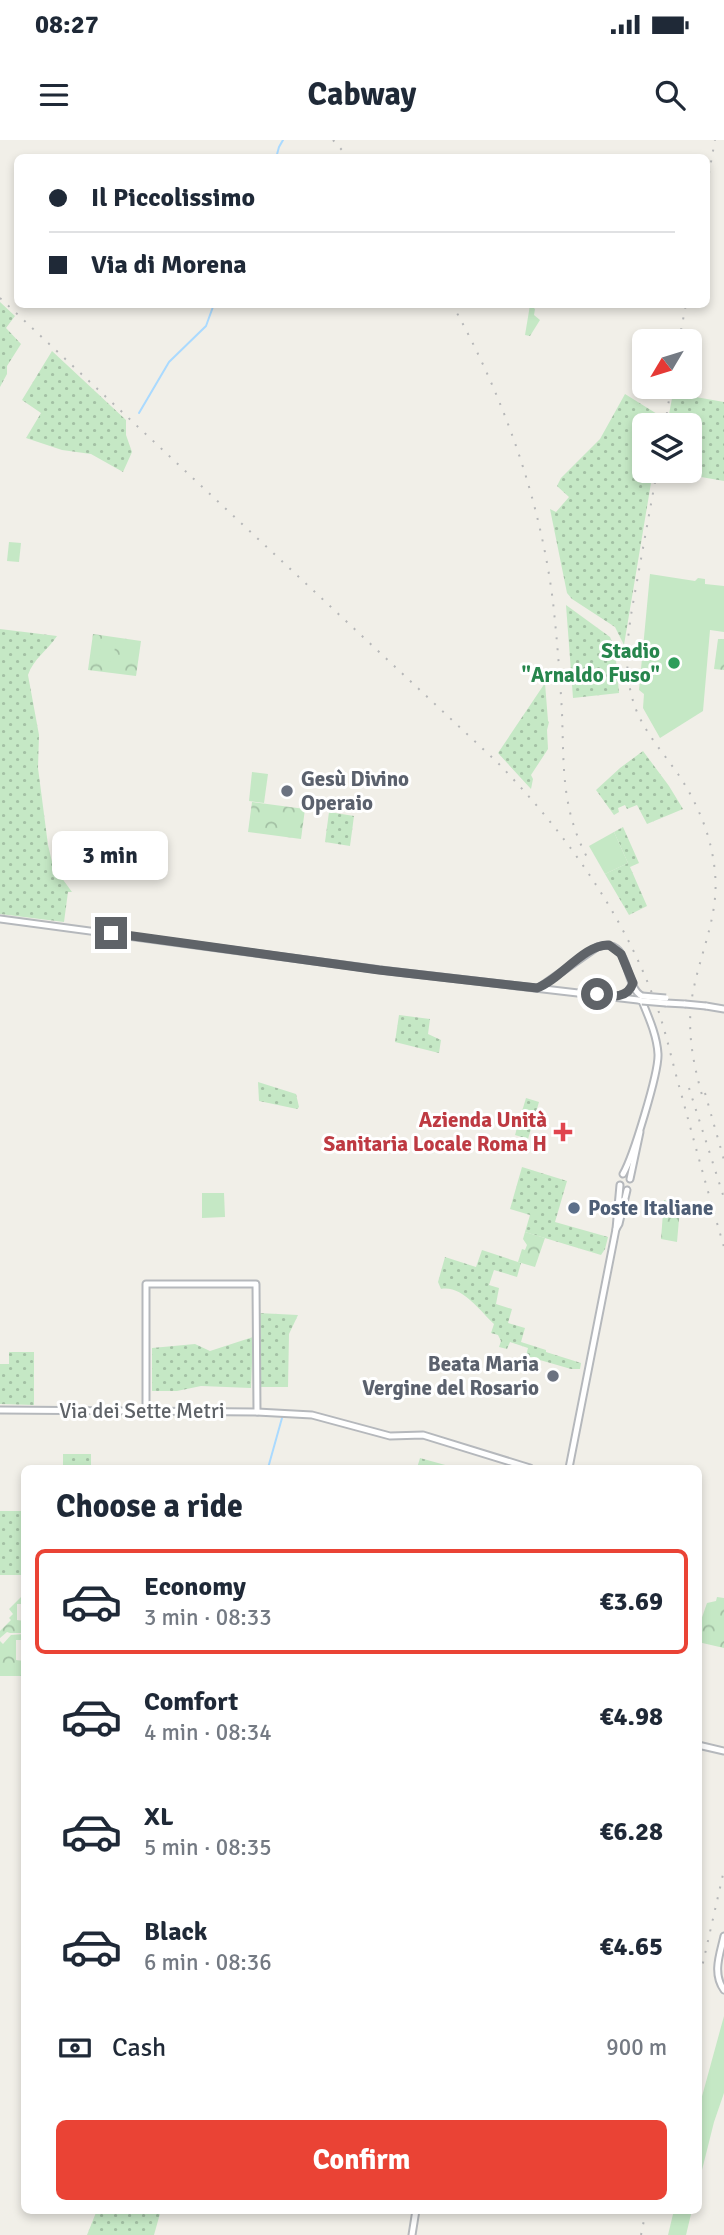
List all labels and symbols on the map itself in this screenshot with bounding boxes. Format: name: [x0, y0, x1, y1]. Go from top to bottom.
north arrow: [632, 329, 702, 399]
place label: Stadio "Arnaldo Fuso": [522, 638, 660, 688]
marker: Stadio "Arnaldo Fuso": [666, 655, 682, 671]
place label: Gesù Divino Operaio: [301, 766, 409, 816]
marker: Gesù Divino Operaio: [279, 783, 295, 799]
callout: 3 min: [53, 832, 169, 880]
route end: [95, 917, 127, 949]
route start: [581, 978, 613, 1010]
place label: Azienda Unità Sanitaria Locale Roma H: [324, 1107, 547, 1157]
marker: Azienda Unità Sanitaria Locale Roma H: [553, 1122, 573, 1142]
place label: Poste Italiane: [588, 1195, 713, 1221]
marker: Poste Italiane: [566, 1200, 582, 1216]
place label: Beata Maria Vergine del Rosario: [362, 1351, 539, 1401]
marker: Beata Maria Vergine del Rosario: [545, 1368, 561, 1384]
street label: Via dei Sette Metri: [59, 1398, 225, 1424]

